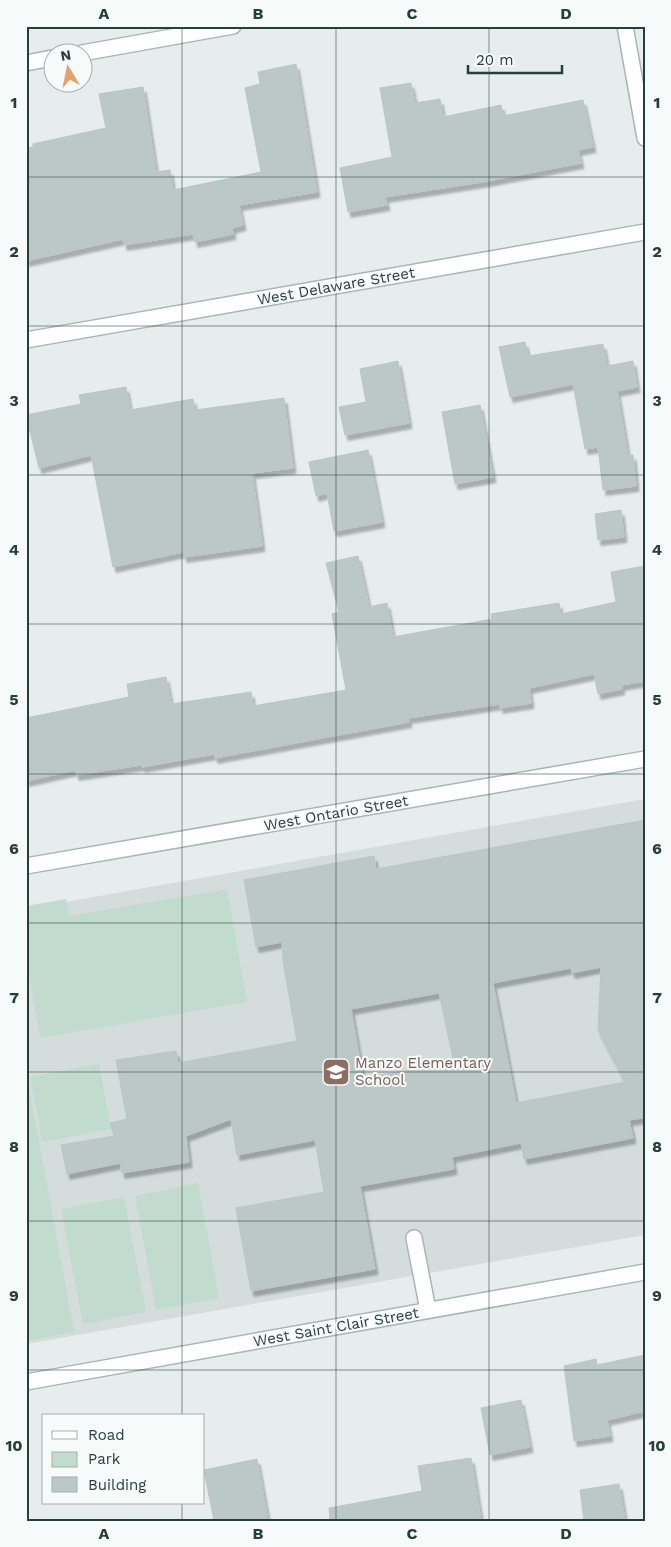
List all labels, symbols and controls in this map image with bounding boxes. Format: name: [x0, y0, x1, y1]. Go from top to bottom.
text: A: [99, 4, 110, 23]
text: B: [253, 4, 264, 23]
text: C: [407, 4, 418, 23]
text: D: [560, 4, 572, 23]
north arrow: [42, 42, 92, 92]
scale bar: [468, 42, 562, 74]
text: N: [59, 46, 72, 64]
text: 20 m: [476, 51, 514, 69]
text: 1: [11, 93, 17, 112]
text: 1: [654, 93, 660, 112]
text: 2: [9, 242, 19, 261]
text: 2: [652, 242, 662, 261]
street label: West Delaware Street: [256, 263, 417, 309]
text: 3: [9, 391, 19, 410]
text: 3: [652, 391, 662, 410]
text: 4: [9, 540, 19, 559]
text: 4: [652, 540, 662, 559]
text: 5: [9, 690, 19, 709]
text: 5: [652, 690, 662, 709]
street label: West Ontario Street: [262, 791, 410, 835]
text: 6: [9, 839, 19, 858]
text: 6: [652, 839, 662, 858]
text: 7: [9, 988, 19, 1007]
text: 7: [652, 988, 662, 1007]
place label: Manzo Elementary School: [355, 1054, 491, 1089]
school or university icon: Manzo Elementary School: [321, 1057, 351, 1087]
text: 8: [9, 1137, 19, 1156]
text: 8: [652, 1137, 662, 1156]
text: 9: [9, 1286, 19, 1305]
text: 9: [652, 1286, 662, 1305]
street label: West Saint Clair Street: [252, 1303, 421, 1350]
legend: [42, 1414, 205, 1504]
text: Road: [88, 1426, 125, 1444]
text: 10: [5, 1436, 23, 1455]
text: 10: [648, 1436, 666, 1455]
text: Park: [88, 1450, 121, 1468]
text: Building: [88, 1476, 146, 1494]
text: A: [99, 1524, 110, 1543]
text: B: [253, 1524, 264, 1543]
text: C: [407, 1524, 418, 1543]
text: D: [560, 1524, 572, 1543]

